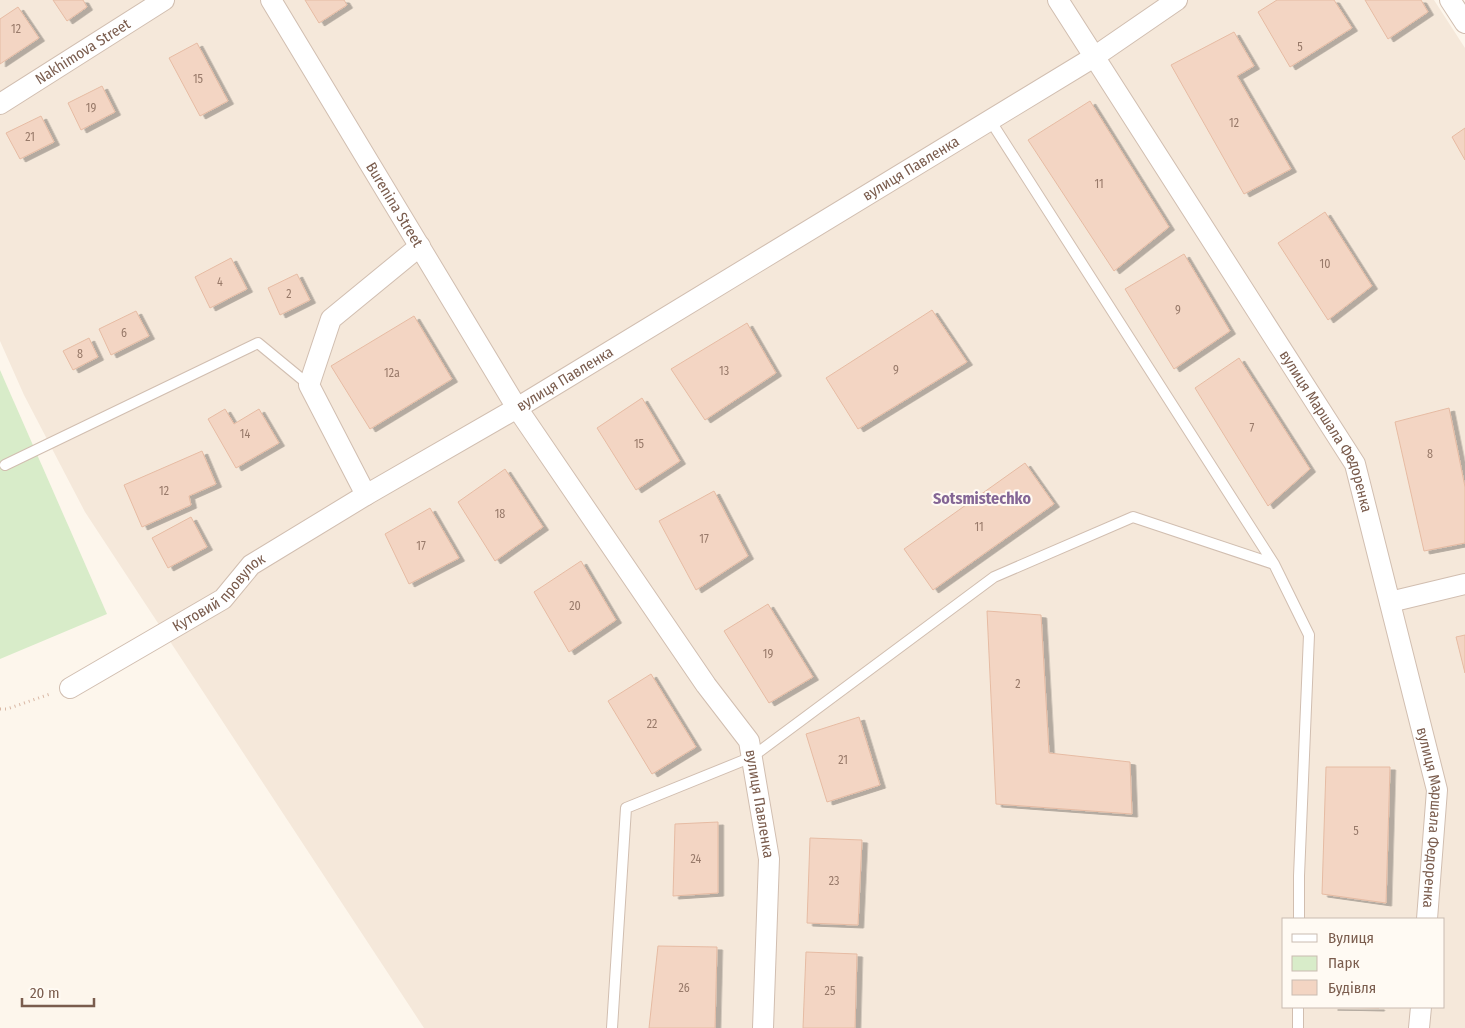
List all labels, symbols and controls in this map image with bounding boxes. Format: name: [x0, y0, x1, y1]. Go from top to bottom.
street label: Nakhimova Street: [32, 15, 134, 88]
house number: 12: [11, 22, 21, 36]
house number: 5: [1297, 40, 1303, 54]
house number: 15: [193, 72, 204, 86]
house number: 19: [86, 101, 96, 115]
house number: 12: [1229, 116, 1239, 130]
house number: 21: [25, 130, 35, 144]
street label: вулиця Павленка: [859, 132, 962, 205]
street label: Burenina Street: [362, 159, 427, 250]
house number: 11: [1094, 177, 1104, 191]
house number: 10: [1320, 257, 1330, 271]
house number: 4: [217, 275, 223, 289]
house number: 2: [286, 287, 292, 301]
house number: 9: [1175, 303, 1181, 317]
house number: 6: [121, 326, 127, 340]
street label: вулиця Павленка: [513, 343, 616, 415]
house number: 8: [77, 347, 83, 361]
street label: вулиця Маршала Федоренка: [1276, 347, 1376, 514]
house number: 9: [893, 363, 899, 377]
house number: 13: [719, 364, 729, 378]
house number: 12а: [384, 366, 400, 380]
house number: 7: [1250, 421, 1255, 435]
house number: 14: [240, 427, 250, 441]
house number: 15: [634, 437, 645, 451]
house number: 8: [1427, 447, 1433, 461]
house number: 12: [159, 484, 169, 498]
district label: Sotsmistechko: [933, 489, 1032, 508]
house number: 18: [495, 507, 505, 521]
house number: 11: [974, 520, 984, 534]
house number: 17: [699, 532, 709, 546]
house number: 17: [416, 539, 426, 553]
street label: Кутовий провулок: [169, 550, 268, 635]
house number: 20: [569, 599, 581, 613]
house number: 19: [763, 647, 773, 661]
house number: 2: [1015, 677, 1021, 691]
house number: 22: [647, 717, 657, 731]
street label: вулиця Маршала Федоренка: [1413, 725, 1446, 909]
street label: вулиця Павленка: [742, 748, 778, 859]
house number: 21: [838, 753, 848, 767]
house number: 5: [1353, 824, 1359, 838]
house number: 24: [691, 852, 702, 866]
house number: 23: [829, 874, 839, 888]
legend: [1282, 918, 1445, 1008]
text: Вулиця: [1328, 929, 1374, 947]
text: Парк: [1328, 954, 1359, 972]
scale bar: [22, 976, 95, 1008]
text: Будівля: [1328, 979, 1376, 997]
house number: 26: [678, 981, 690, 995]
text: 20 m: [30, 984, 60, 1002]
house number: 25: [825, 984, 836, 998]

